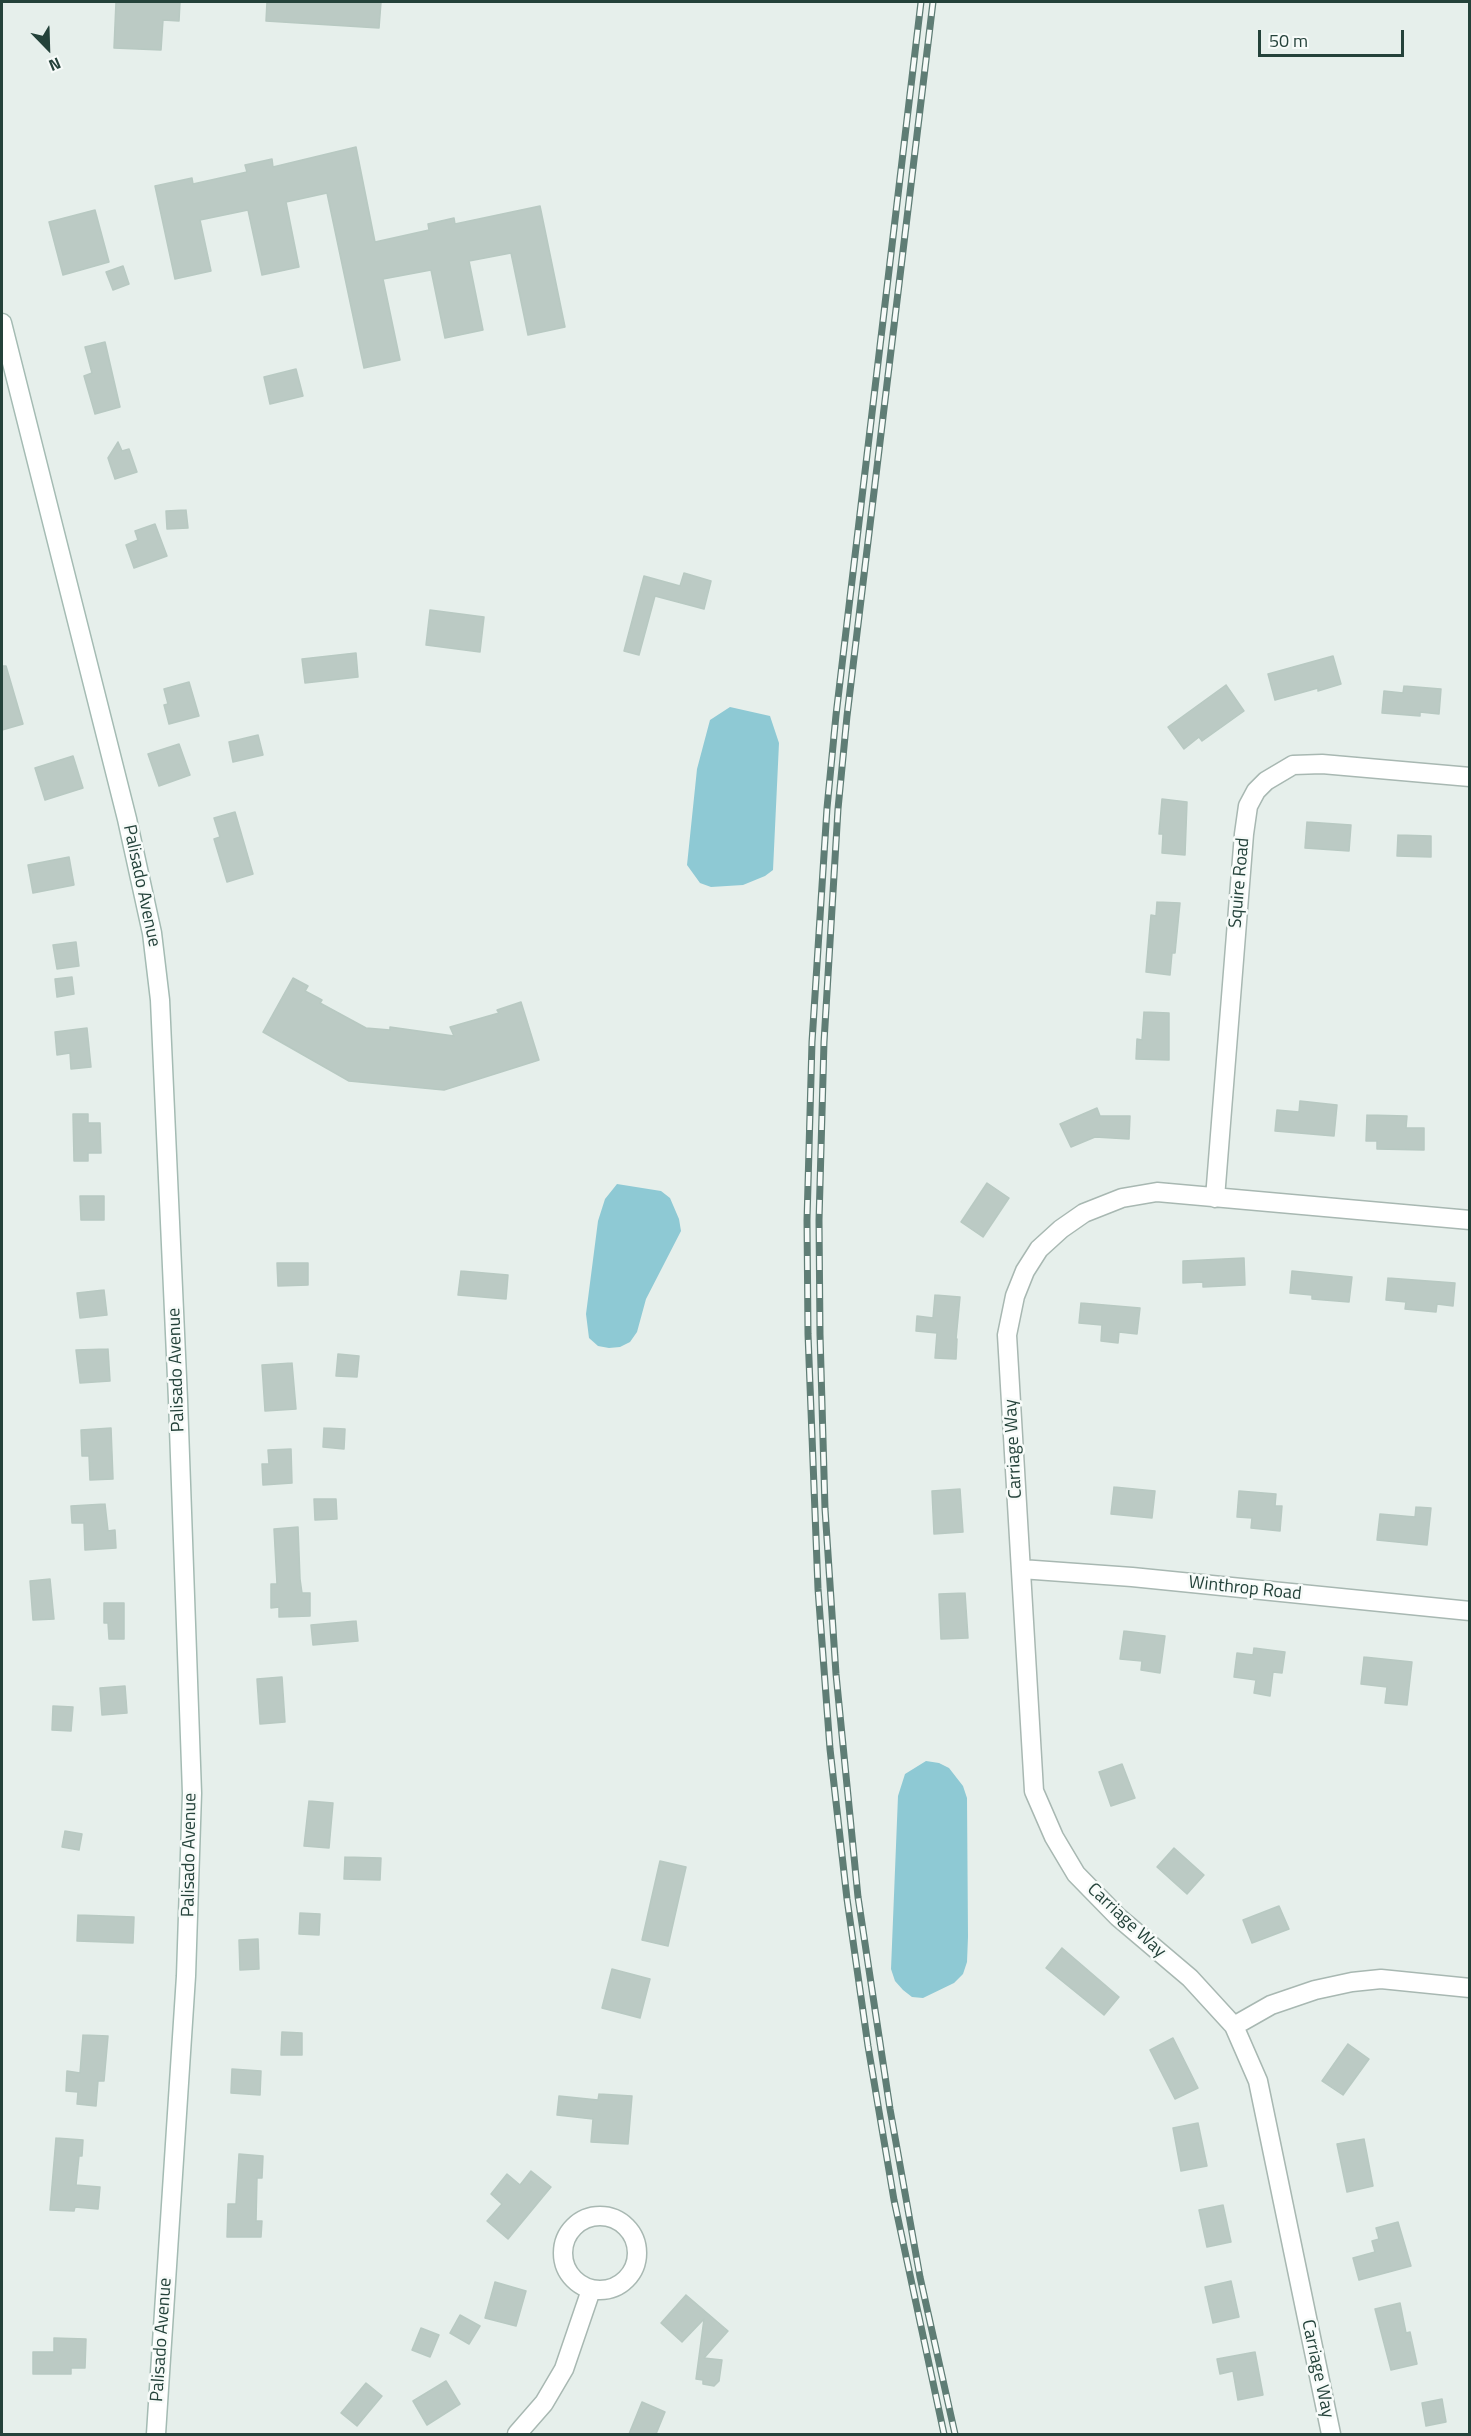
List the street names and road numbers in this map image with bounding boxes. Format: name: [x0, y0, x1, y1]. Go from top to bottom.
street label: Palisado Avenue: [118, 823, 164, 949]
street label: Squire Road: [1225, 837, 1255, 929]
street label: Palisado Avenue: [164, 1307, 190, 1433]
street label: Carriage Way: [1001, 1399, 1027, 1499]
street label: Winthrop Road: [1187, 1572, 1303, 1606]
street label: Palisado Avenue: [178, 1793, 202, 1917]
street label: Carriage Way: [1082, 1879, 1170, 1963]
street label: Palisado Avenue: [147, 2277, 177, 2403]
street label: Carriage Way: [1296, 2318, 1338, 2420]

